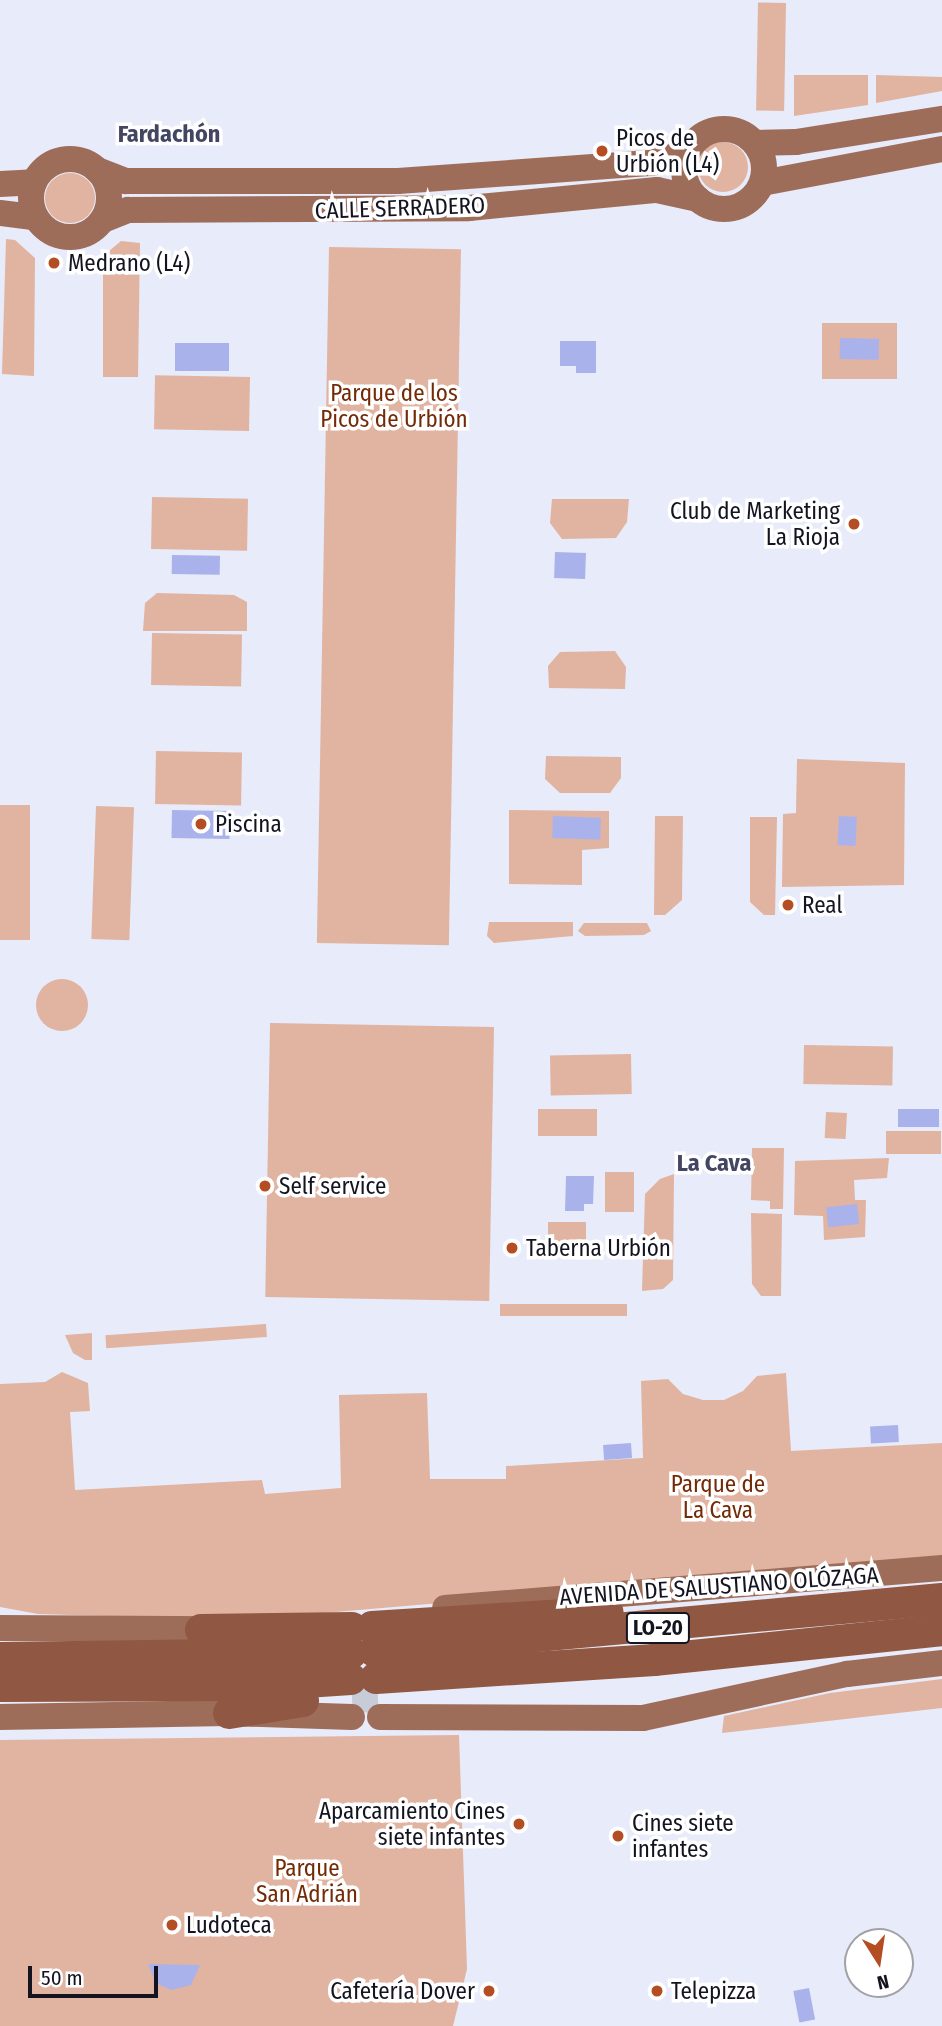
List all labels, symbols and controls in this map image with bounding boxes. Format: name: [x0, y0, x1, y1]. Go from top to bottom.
district label: Fardachón: [118, 121, 220, 149]
place label: Picos de Urbión (L4): [616, 124, 719, 178]
marker: Picos de Urbión (L4): [594, 143, 610, 159]
street label: CALLE SERRADERO: [314, 191, 486, 225]
place label: Medrano (L4): [68, 249, 190, 277]
marker: Medrano (L4): [46, 255, 62, 271]
park label: Parque de los Picos de Urbión: [320, 379, 468, 433]
place label: Club de Marketing La Rioja: [670, 497, 840, 551]
marker: Club de Marketing La Rioja: [846, 516, 862, 532]
place label: Piscina: [215, 810, 282, 838]
marker: Piscina: [193, 816, 209, 832]
place label: Real: [802, 891, 842, 919]
marker: Real: [780, 897, 796, 913]
district label: La Cava: [677, 1150, 751, 1178]
place label: Self service: [279, 1172, 386, 1200]
marker: Self service: [257, 1178, 273, 1194]
place label: Taberna Urbión: [526, 1234, 671, 1262]
marker: Taberna Urbión: [504, 1240, 520, 1256]
park label: Parque de La Cava: [671, 1470, 765, 1524]
street label: AVENIDA DE SALUSTIANO OLÓZAGA: [559, 1561, 879, 1611]
road number: LO-20: [625, 1610, 691, 1646]
place label: Aparcamiento Cines siete infantes: [319, 1797, 505, 1851]
place label: Cines siete infantes: [632, 1809, 734, 1863]
marker: Aparcamiento Cines siete infantes: [511, 1816, 527, 1832]
marker: Cines siete infantes: [610, 1828, 626, 1844]
park label: Parque San Adrián: [256, 1854, 358, 1908]
place label: Ludoteca: [186, 1911, 272, 1939]
marker: Ludoteca: [164, 1917, 180, 1933]
north arrow: [844, 1928, 914, 1998]
scale bar: [32, 1952, 161, 1996]
text: 50 m: [41, 1965, 83, 1991]
text: N: [875, 1970, 891, 1995]
place label: Cafetería Dover: [330, 1977, 475, 2005]
place label: Telepizza: [671, 1977, 756, 2005]
marker: Cafetería Dover: [481, 1983, 497, 1999]
marker: Telepizza: [649, 1983, 665, 1999]

